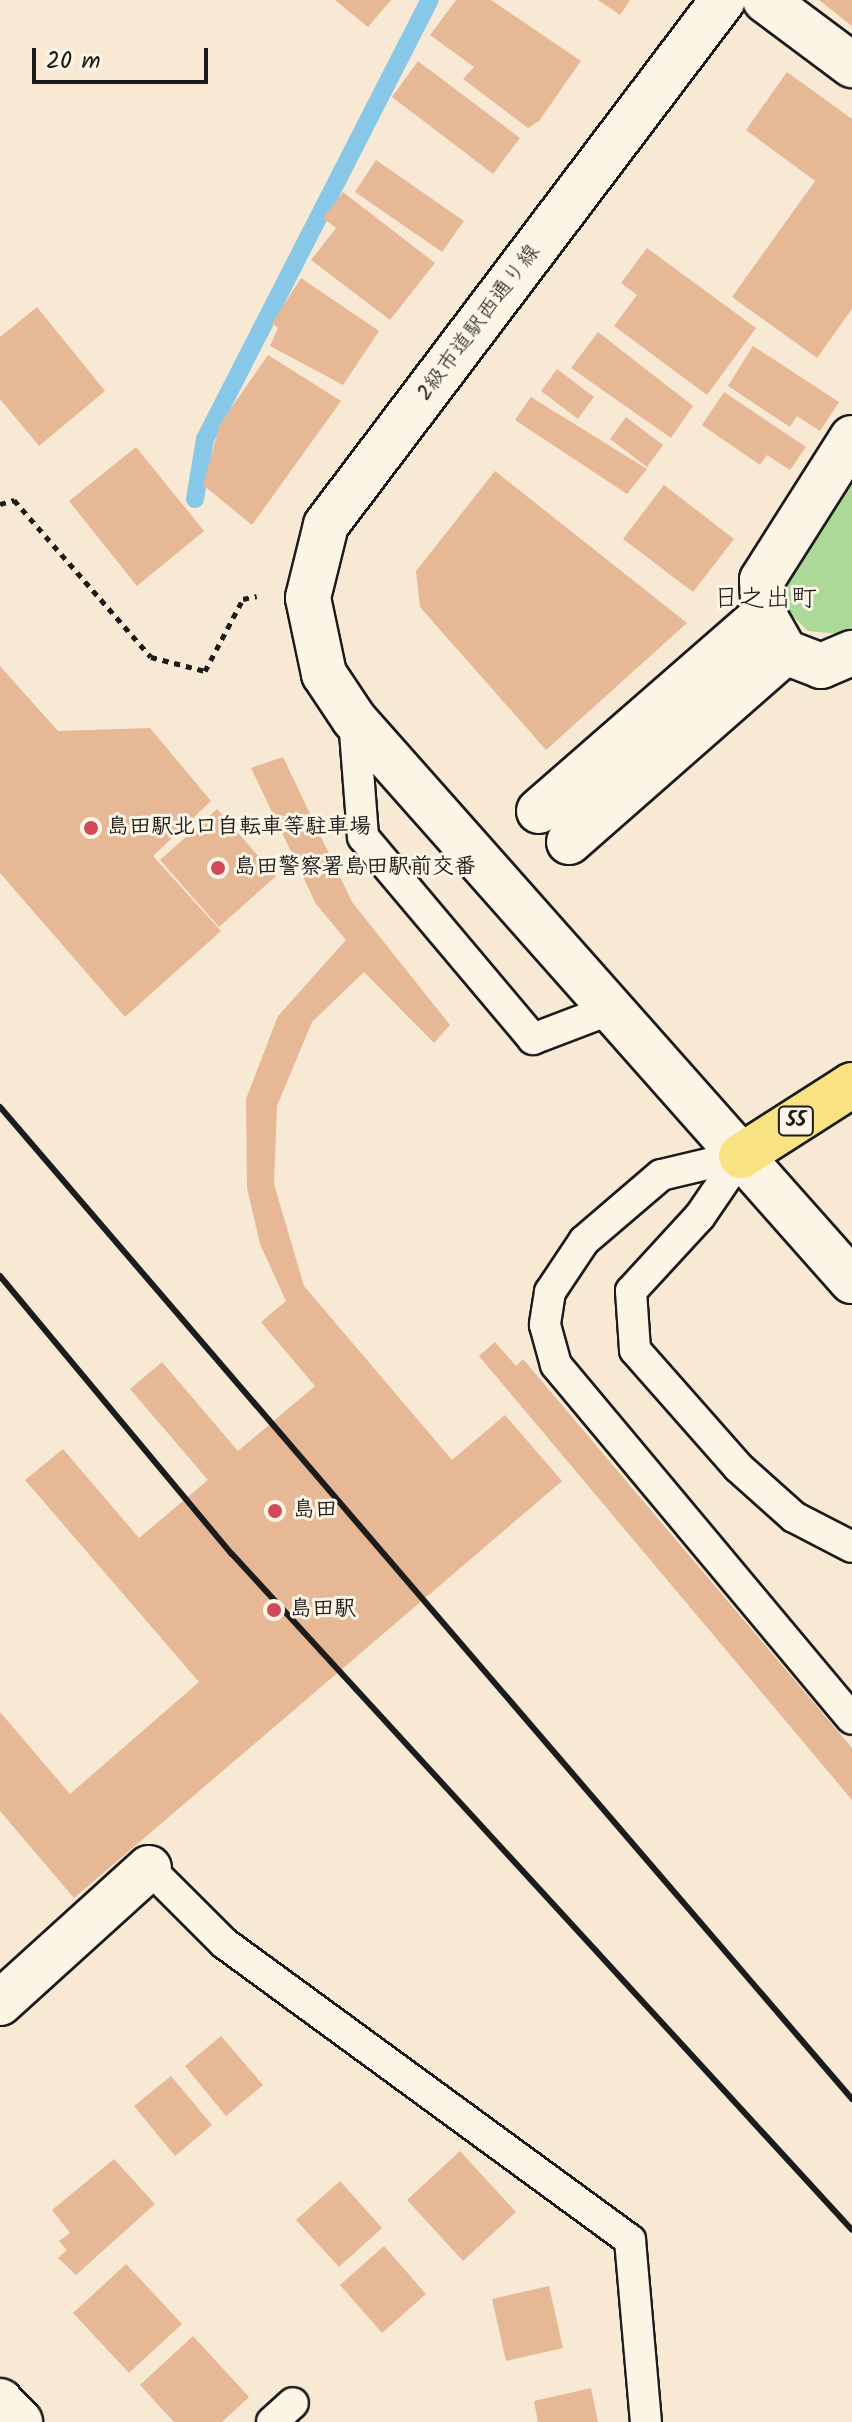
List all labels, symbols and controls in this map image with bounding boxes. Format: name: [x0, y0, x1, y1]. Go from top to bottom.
scale bar: [36, 32, 212, 82]
text: 20 m: [46, 42, 101, 81]
street label: 2級市道駅西通り線: [412, 240, 546, 406]
district label: 日之出町: [713, 584, 817, 616]
place label: 島田駅北口自転車等駐車場: [107, 815, 371, 841]
marker: 島田駅北口自転車等駐車場: [82, 819, 100, 837]
place label: 島田警察署島田駅前交番: [234, 855, 476, 881]
marker: 島田警察署島田駅前交番: [209, 859, 227, 877]
road number: 55: [776, 1105, 816, 1137]
place label: 島田: [293, 1498, 337, 1524]
marker: 島田: [264, 1500, 286, 1522]
place label: 島田駅: [290, 1597, 356, 1623]
marker: 島田駅: [265, 1601, 283, 1619]

